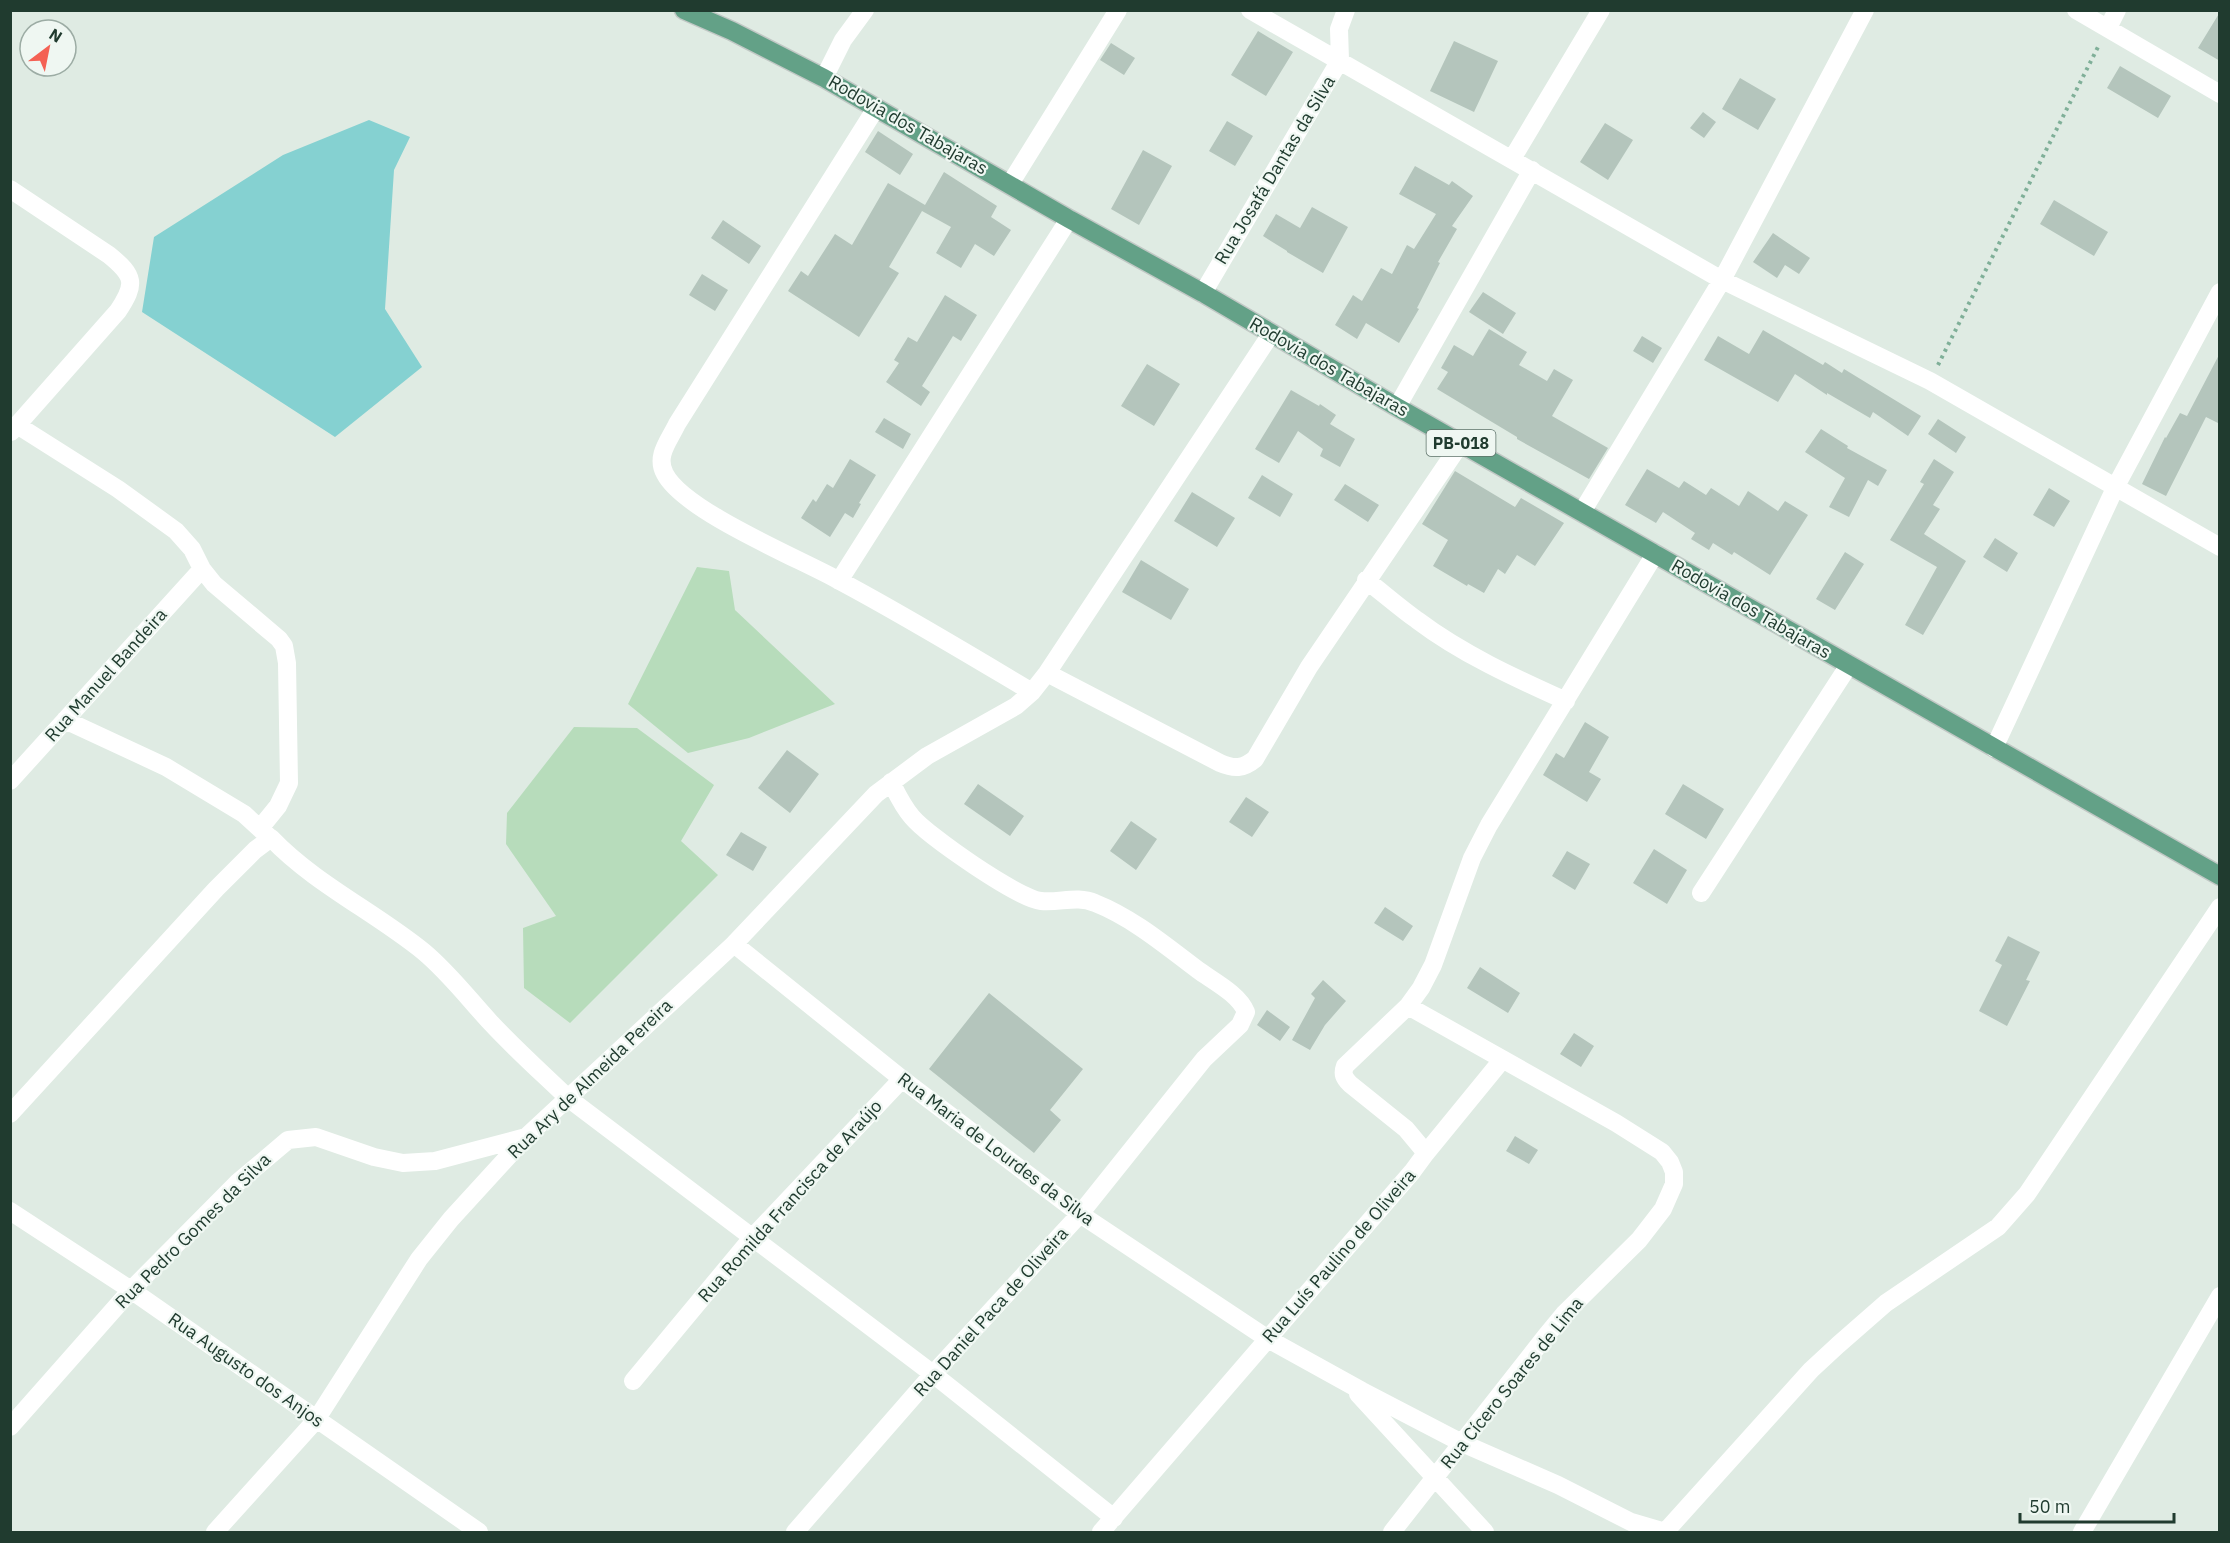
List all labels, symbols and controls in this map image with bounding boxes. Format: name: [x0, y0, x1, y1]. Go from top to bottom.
north arrow: [18, 18, 78, 78]
text: N: [46, 24, 66, 47]
street label: Rodovia dos Tabajaras: [824, 70, 992, 180]
street label: Rua Josafá Dantas da Silva: [1209, 71, 1340, 268]
street label: Rodovia dos Tabajaras: [1245, 312, 1413, 422]
road number: PB-018: [1426, 430, 1496, 456]
street label: Rodovia dos Tabajaras: [1667, 554, 1835, 664]
street label: Rua Manuel Bandeira: [40, 603, 172, 746]
street label: Rua Ary de Almeida Pereira: [503, 994, 677, 1163]
street label: Rua Maria de Lourdes da Silva: [893, 1067, 1100, 1230]
street label: Rua Romilda Francisca de Araújo: [693, 1095, 887, 1307]
street label: Rua Pedro Gomes da Silva: [110, 1148, 276, 1313]
street label: Rua Luís Paulino de Oliveira: [1257, 1164, 1421, 1347]
street label: Rua Daniel Paca de Oliveira: [908, 1222, 1073, 1401]
street label: Rua Cícero Soares de Lima: [1435, 1292, 1588, 1473]
street label: Rua Augusto dos Anjos: [164, 1307, 329, 1432]
scale bar: [2020, 1486, 2174, 1524]
text: 50 m: [2029, 1495, 2071, 1518]

